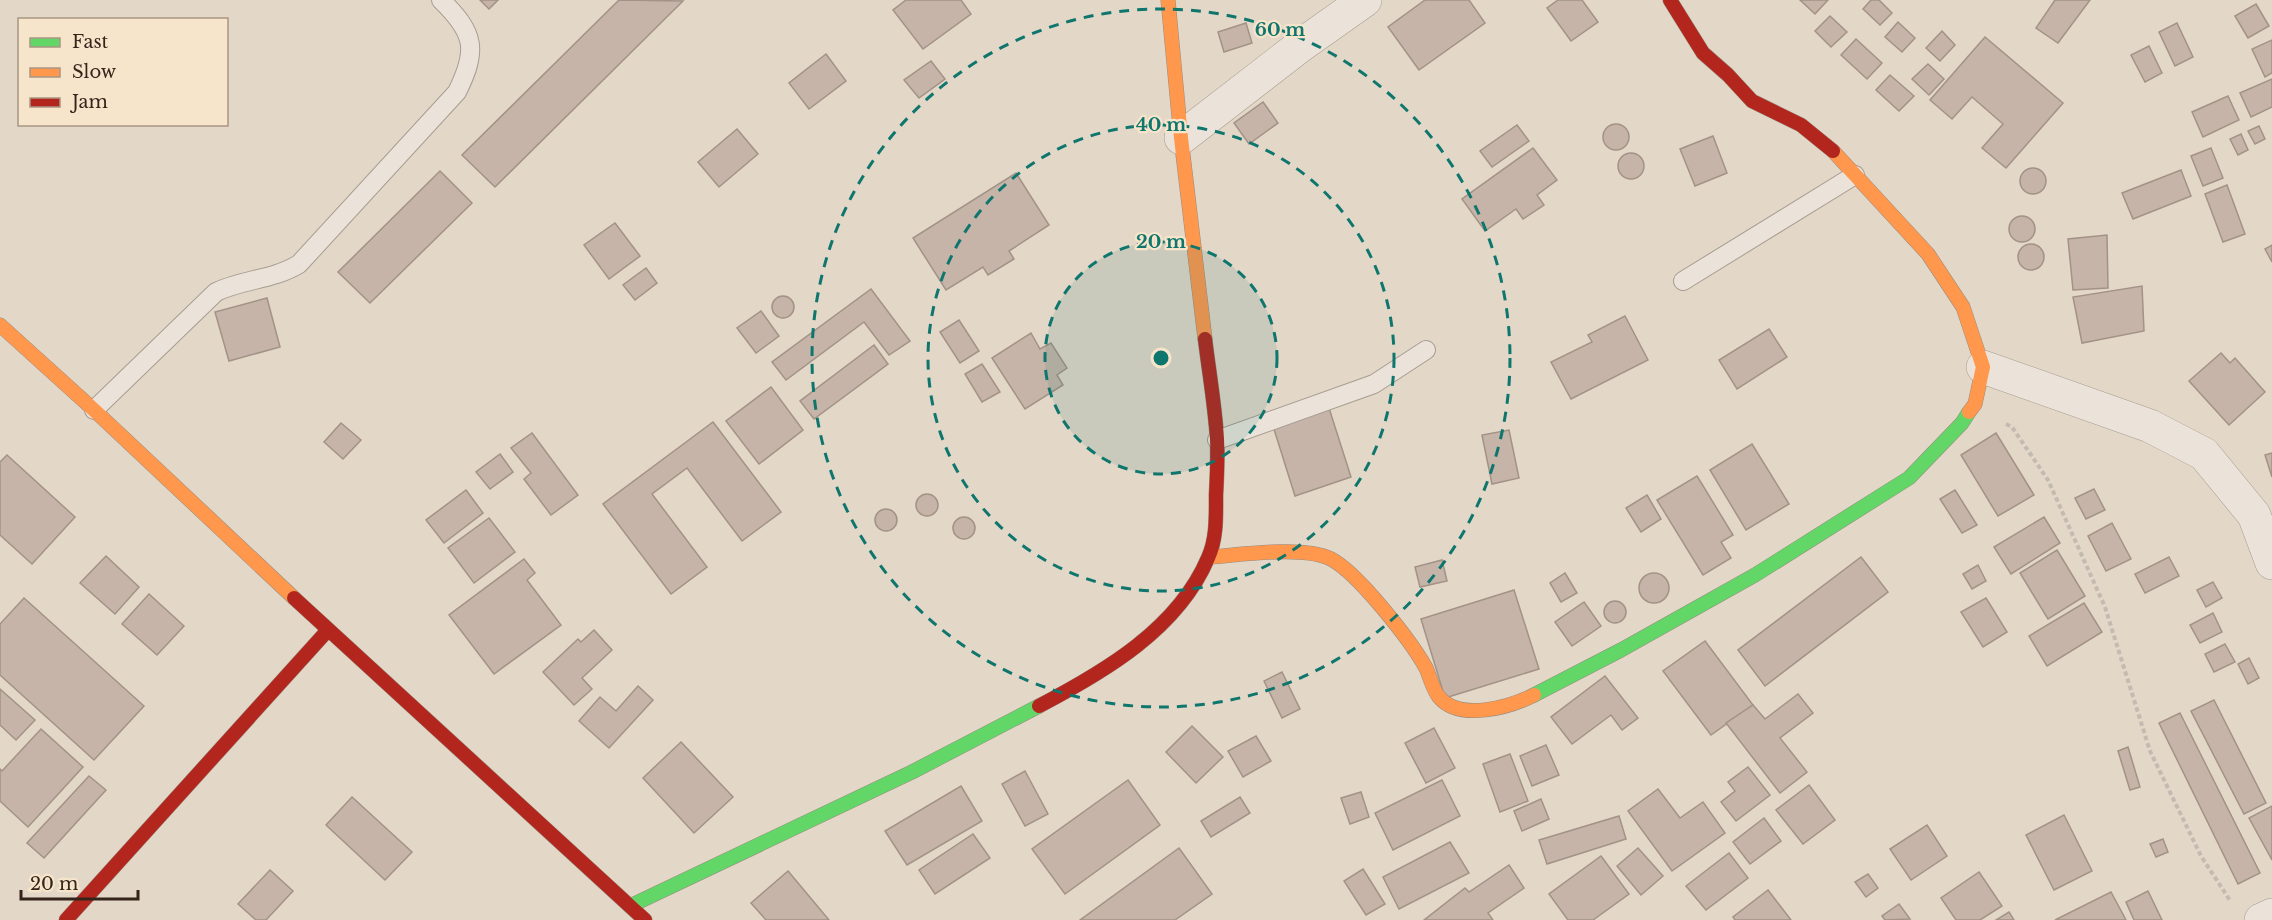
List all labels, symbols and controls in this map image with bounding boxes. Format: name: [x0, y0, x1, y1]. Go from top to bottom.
legend: [18, 18, 228, 126]
text: 60 m: [1255, 19, 1305, 41]
text: Fast: [72, 31, 109, 53]
text: Slow: [72, 61, 117, 83]
text: Jam: [70, 91, 108, 113]
text: 40 m: [1136, 114, 1186, 136]
text: 20 m: [1136, 231, 1186, 253]
centre of rings: [1151, 348, 1171, 368]
scale bar: [21, 863, 138, 901]
text: 20 m: [30, 873, 78, 895]

